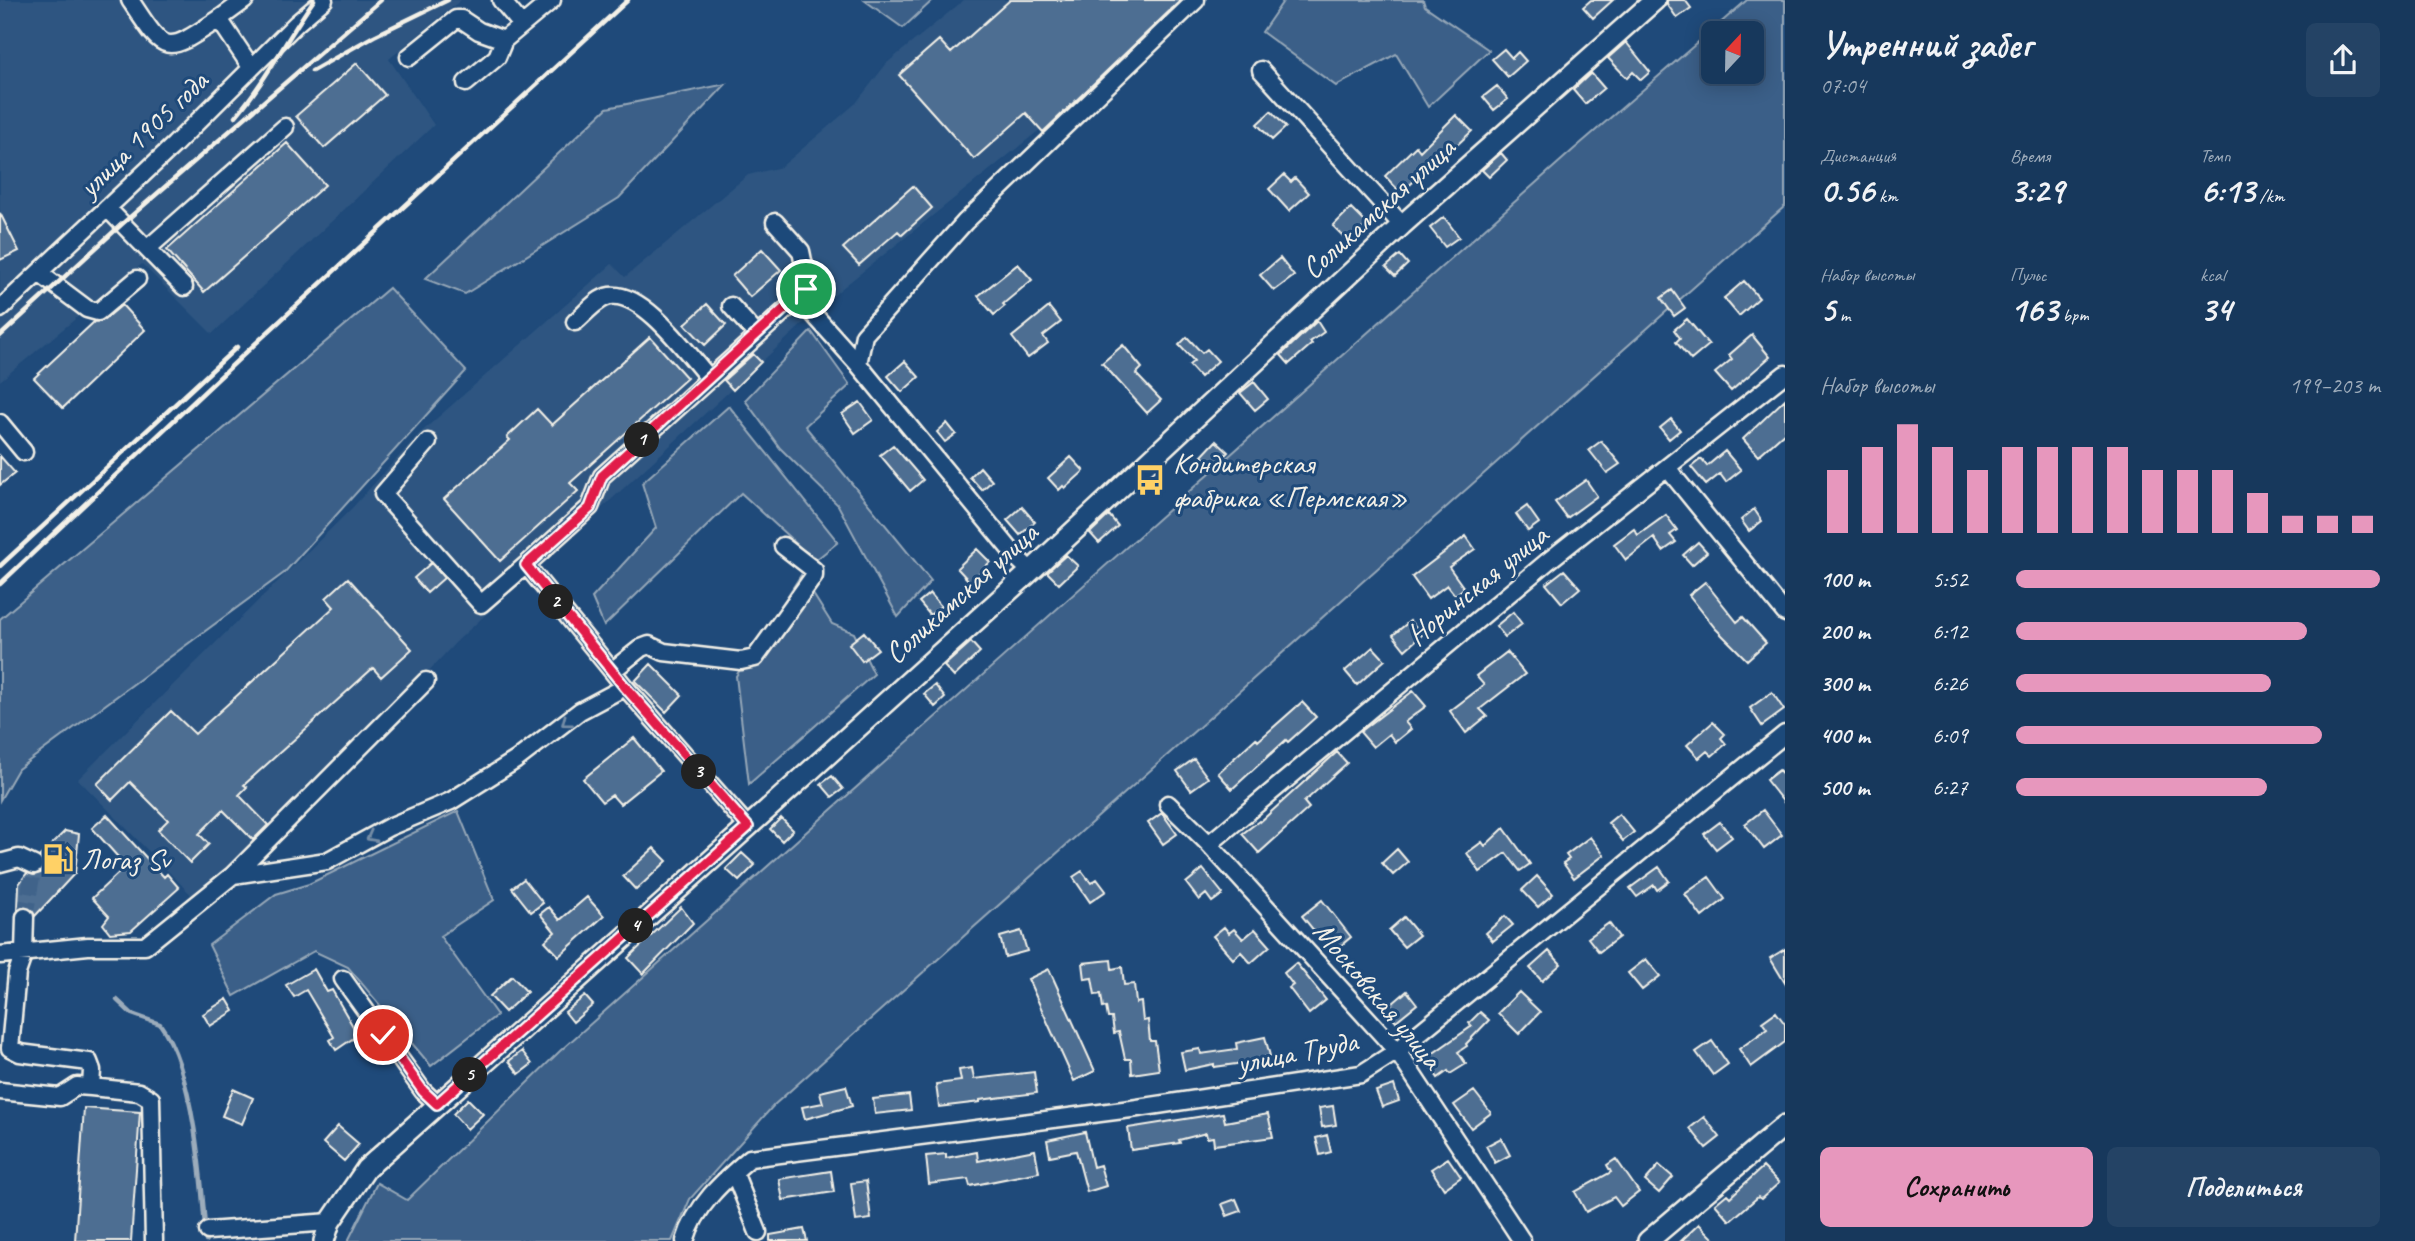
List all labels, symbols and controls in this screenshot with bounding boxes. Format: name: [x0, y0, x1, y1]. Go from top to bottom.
north arrow: [1701, 21, 1764, 84]
map controls: [1701, 21, 1764, 84]
text: Утренний забег: [1820, 21, 2032, 68]
button: share: [2306, 23, 2380, 97]
street label: улица 1905 года: [69, 61, 217, 207]
text: 07:04: [1820, 71, 1866, 100]
street label: Соликамская улица: [1293, 128, 1464, 287]
text: Дистанция: [1820, 144, 1896, 168]
text: Время: [2010, 144, 2050, 168]
text: Темп: [2200, 144, 2231, 168]
text: 0.56: [1820, 168, 1874, 213]
text: 3:29: [2010, 168, 2064, 213]
text: 6:13: [2200, 168, 2255, 213]
text: km: [1874, 184, 1898, 208]
text: /km: [2255, 184, 2284, 208]
pin: [776, 259, 836, 319]
text: Набор высоты: [1820, 263, 1914, 287]
text: Пульс: [2010, 263, 2047, 287]
text: kcal: [2200, 263, 2225, 287]
icon: arrive: [787, 270, 825, 308]
text: 5: [1820, 287, 1835, 332]
text: 163: [2010, 287, 2058, 332]
text: 34: [2200, 287, 2232, 332]
text: m: [1835, 303, 1850, 327]
text: bpm: [2058, 303, 2089, 327]
text: Набор высоты: [1820, 371, 1934, 400]
text: 199–203 m: [2289, 371, 2380, 400]
pin: 1: [624, 422, 660, 458]
text: 1: [637, 427, 646, 451]
place label: Кондитерская фабрика «Пермская»: [1173, 444, 1408, 516]
bus stop icon: Кондитерская фабрика «Пермская»: [1133, 463, 1167, 497]
street label: Соликамская улица: [876, 513, 1047, 672]
street label: Норинская улица: [1398, 515, 1557, 654]
text: 100 m: [1820, 565, 1870, 594]
text: 5:52: [1932, 565, 1968, 594]
pin: 2: [538, 584, 574, 620]
text: 2: [551, 589, 560, 613]
text: 200 m: [1820, 617, 1870, 646]
text: 6:12: [1932, 617, 1968, 646]
text: 300 m: [1820, 669, 1870, 698]
text: 6:26: [1932, 669, 1968, 698]
one-way arrow: [562, 713, 574, 726]
text: 400 m: [1820, 721, 1870, 750]
text: 6:09: [1932, 721, 1968, 750]
pin: 3: [682, 754, 716, 790]
text: 3: [694, 759, 703, 783]
text: 500 m: [1820, 773, 1869, 802]
text: 6:27: [1932, 773, 1968, 802]
one-way arrow: [366, 829, 379, 842]
place label: Логаз Sv: [81, 840, 173, 878]
fuel station icon: Логаз Sv: [41, 842, 75, 876]
pin: 4: [618, 908, 654, 944]
text: 4: [631, 913, 640, 937]
street label: Московская улица: [1305, 913, 1452, 1078]
pin: [353, 1005, 413, 1065]
icon: check: [364, 1016, 402, 1054]
street label: улица Труда: [1232, 1021, 1362, 1083]
pin: 5: [452, 1058, 488, 1092]
text: 5: [465, 1062, 474, 1086]
button: Сохранить: [1820, 1147, 2093, 1227]
button: Поделиться: [2107, 1147, 2380, 1227]

